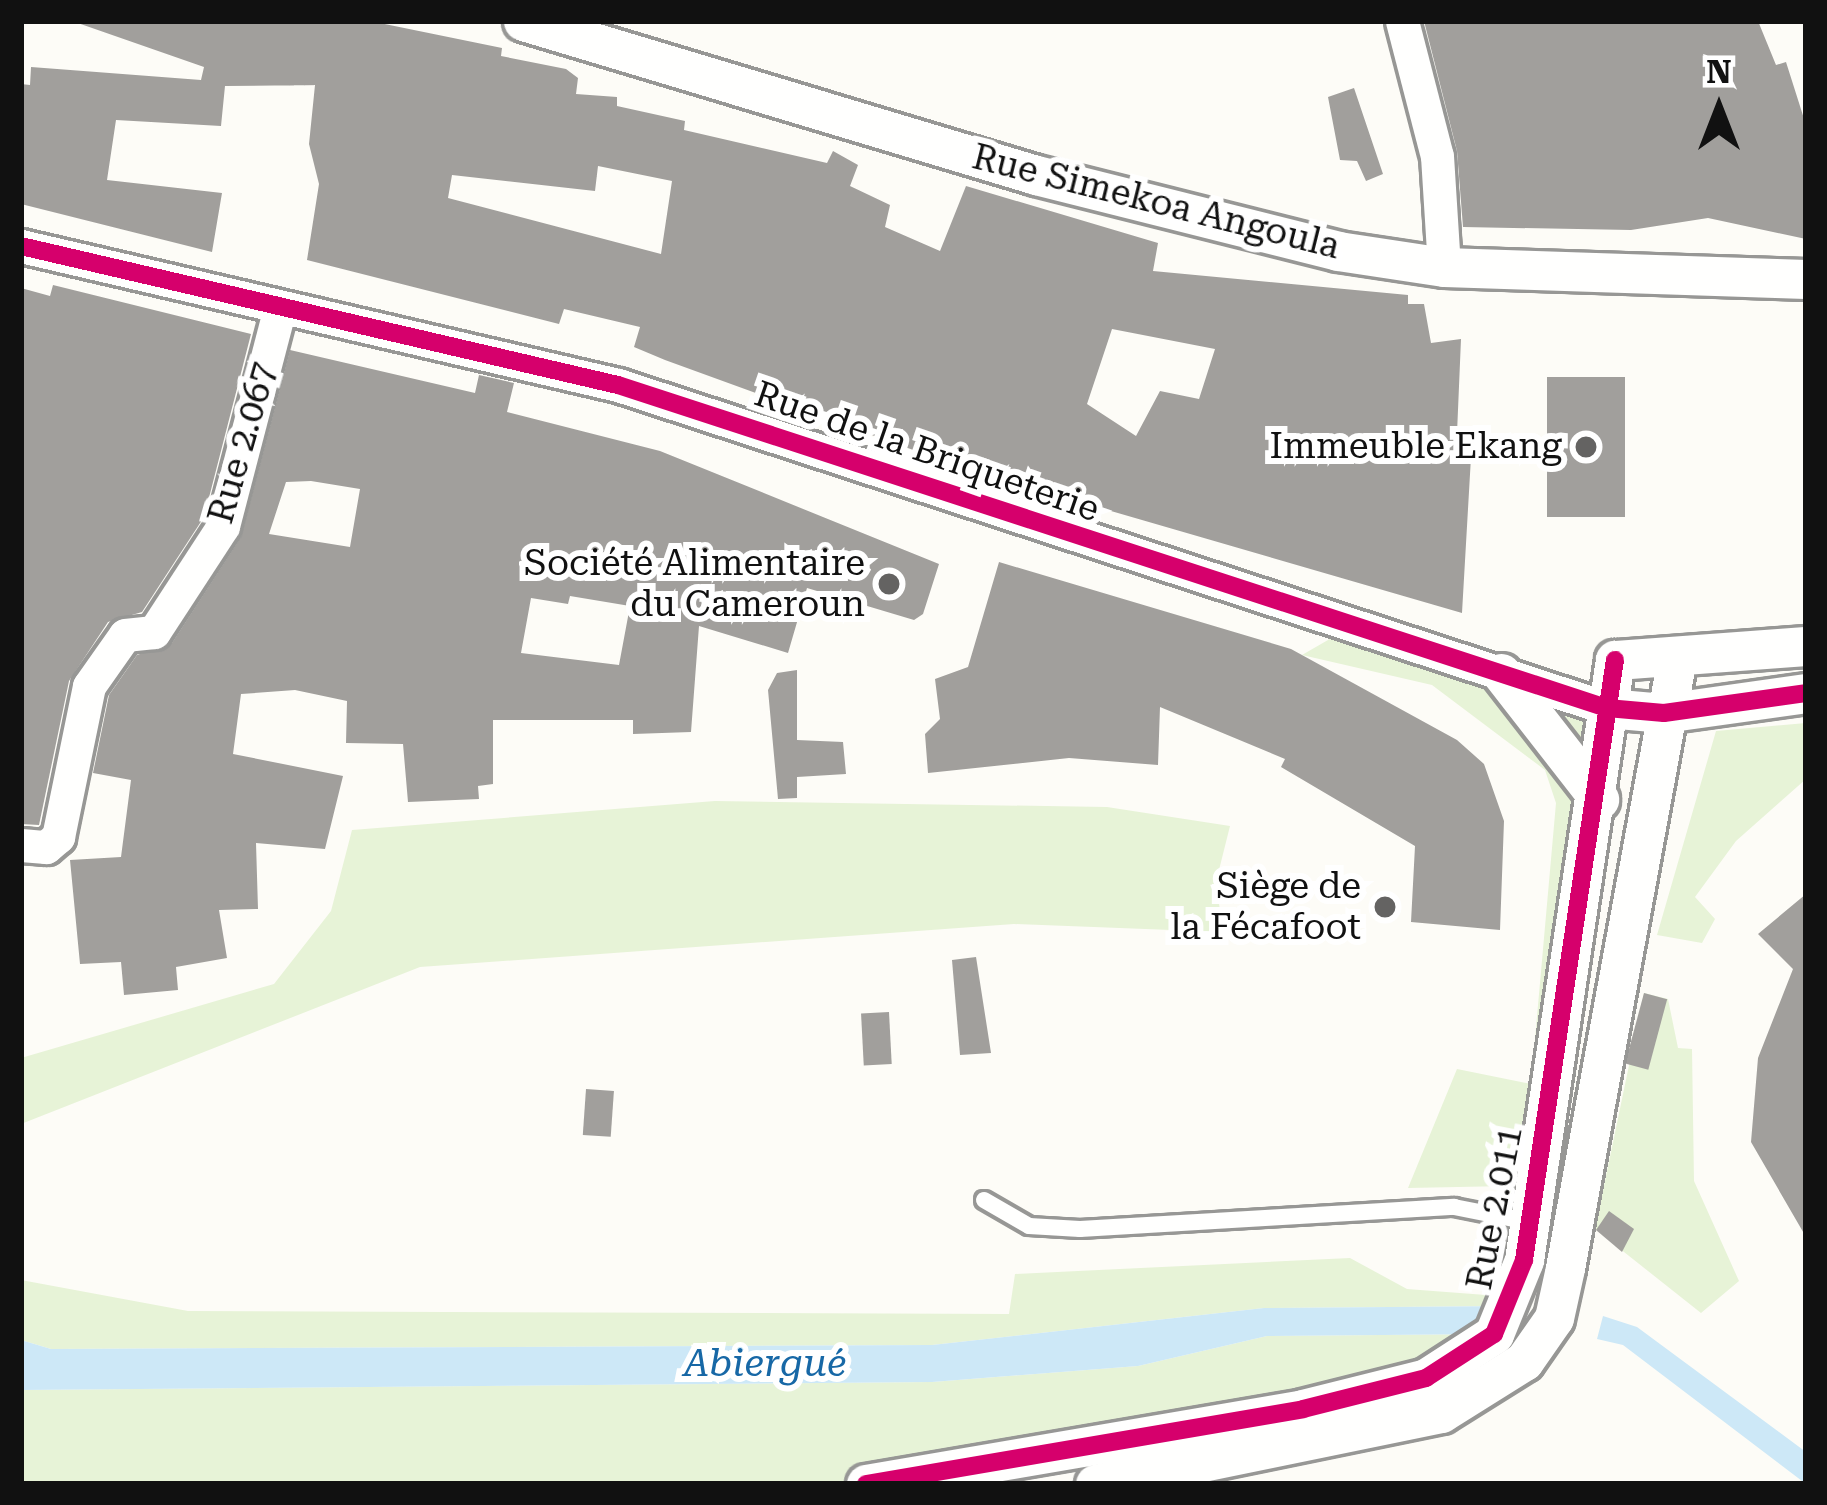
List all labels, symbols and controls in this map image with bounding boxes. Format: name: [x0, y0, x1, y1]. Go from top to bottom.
north arrow: [1659, 48, 1779, 168]
text: N: [1706, 52, 1732, 91]
street label: Rue Simekoa Angoula: [968, 135, 1344, 269]
street label: Rue 2.067: [199, 357, 287, 529]
street label: Rue de la Briqueterie: [749, 373, 1105, 531]
place label: Immeuble Ekang: [1270, 425, 1562, 469]
marker: Immeuble Ekang: [1573, 434, 1599, 460]
place label: Société Alimentaire du Cameroun: [524, 541, 865, 626]
marker: Société Alimentaire du Cameroun: [876, 571, 902, 597]
place label: Siège de la Fécafoot: [1170, 864, 1361, 949]
marker: Siège de la Fécafoot: [1372, 894, 1398, 920]
street label: Rue 2.011: [1458, 1123, 1532, 1293]
water label: Abiergué: [684, 1340, 846, 1386]

